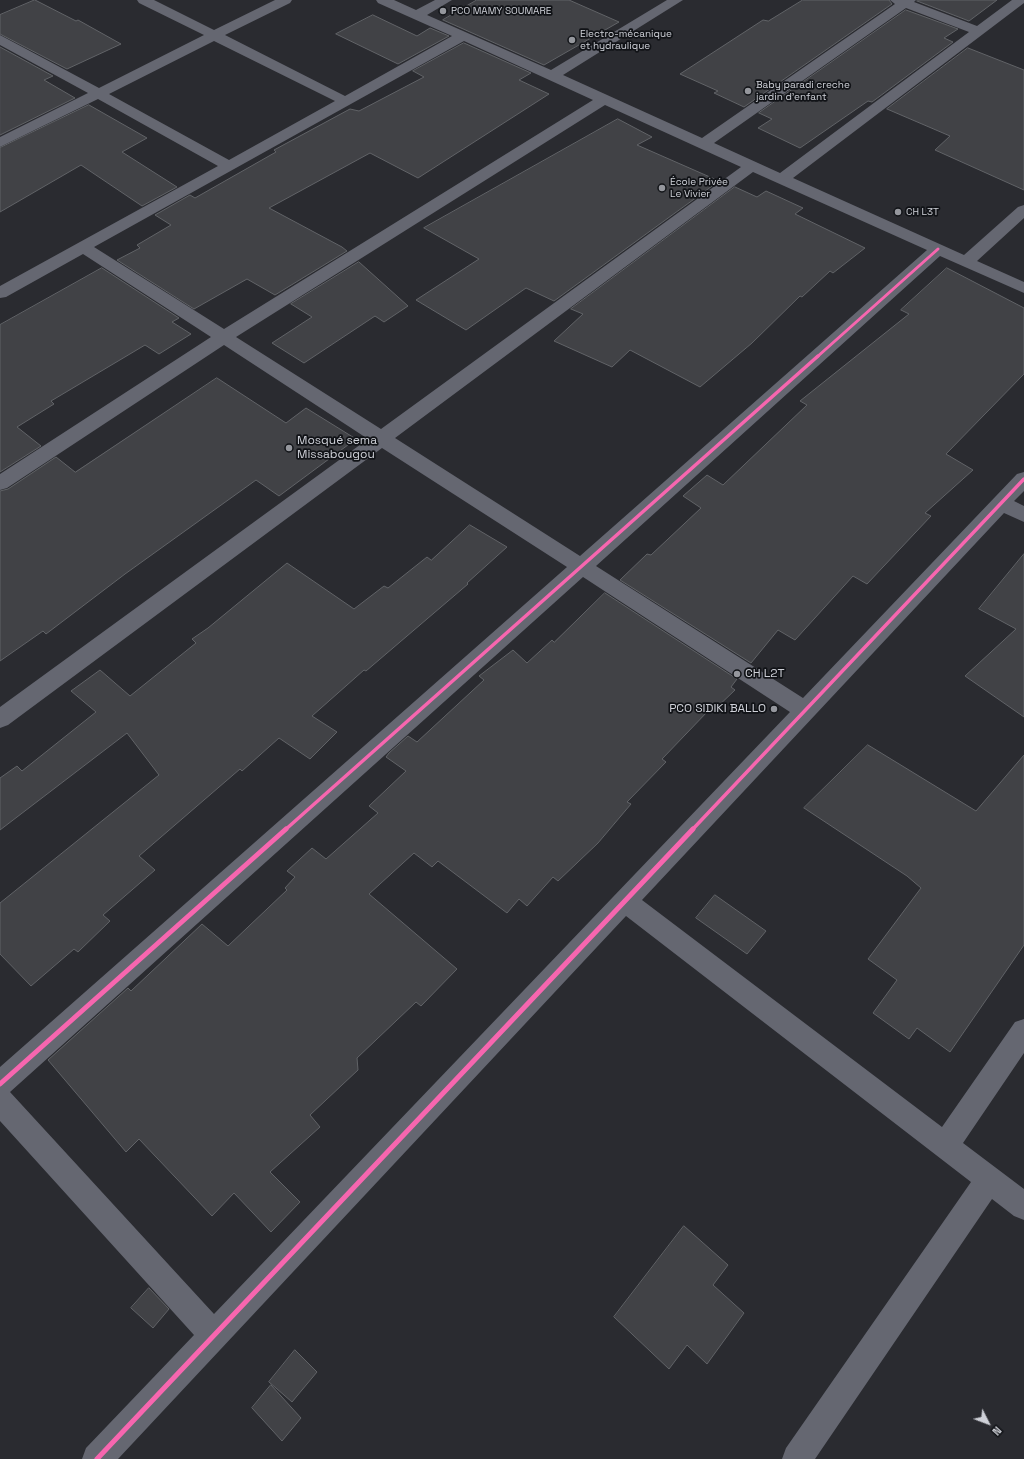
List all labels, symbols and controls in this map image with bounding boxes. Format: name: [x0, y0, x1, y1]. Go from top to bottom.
place label: PCO MAMY SOUMARE: [451, 5, 551, 17]
marker: PCO MAMY SOUMARE: [438, 6, 448, 16]
place label: Electro-mécanique et hydraulique: [580, 28, 672, 52]
marker: Electro-mécanique et hydraulique: [567, 35, 577, 45]
place label: Baby paradi creche jardin d'enfant: [756, 79, 850, 102]
marker: Baby paradi creche jardin d'enfant: [743, 86, 753, 96]
place label: École Privée Le Vivier: [670, 176, 728, 200]
marker: École Privée Le Vivier: [657, 183, 667, 193]
place label: CH L3T: [906, 206, 939, 218]
marker: CH L3T: [893, 207, 903, 217]
place label: Mosqué sema Missabougou: [297, 434, 377, 462]
marker: Mosqué sema Missabougou: [284, 443, 294, 453]
place label: CH L2T: [745, 667, 785, 681]
marker: CH L2T: [732, 669, 742, 679]
place label: PCO SIDIKI BALLO: [669, 702, 766, 716]
marker: PCO SIDIKI BALLO: [769, 704, 779, 714]
north arrow: [968, 1403, 1008, 1443]
text: N: [989, 1424, 1005, 1438]

